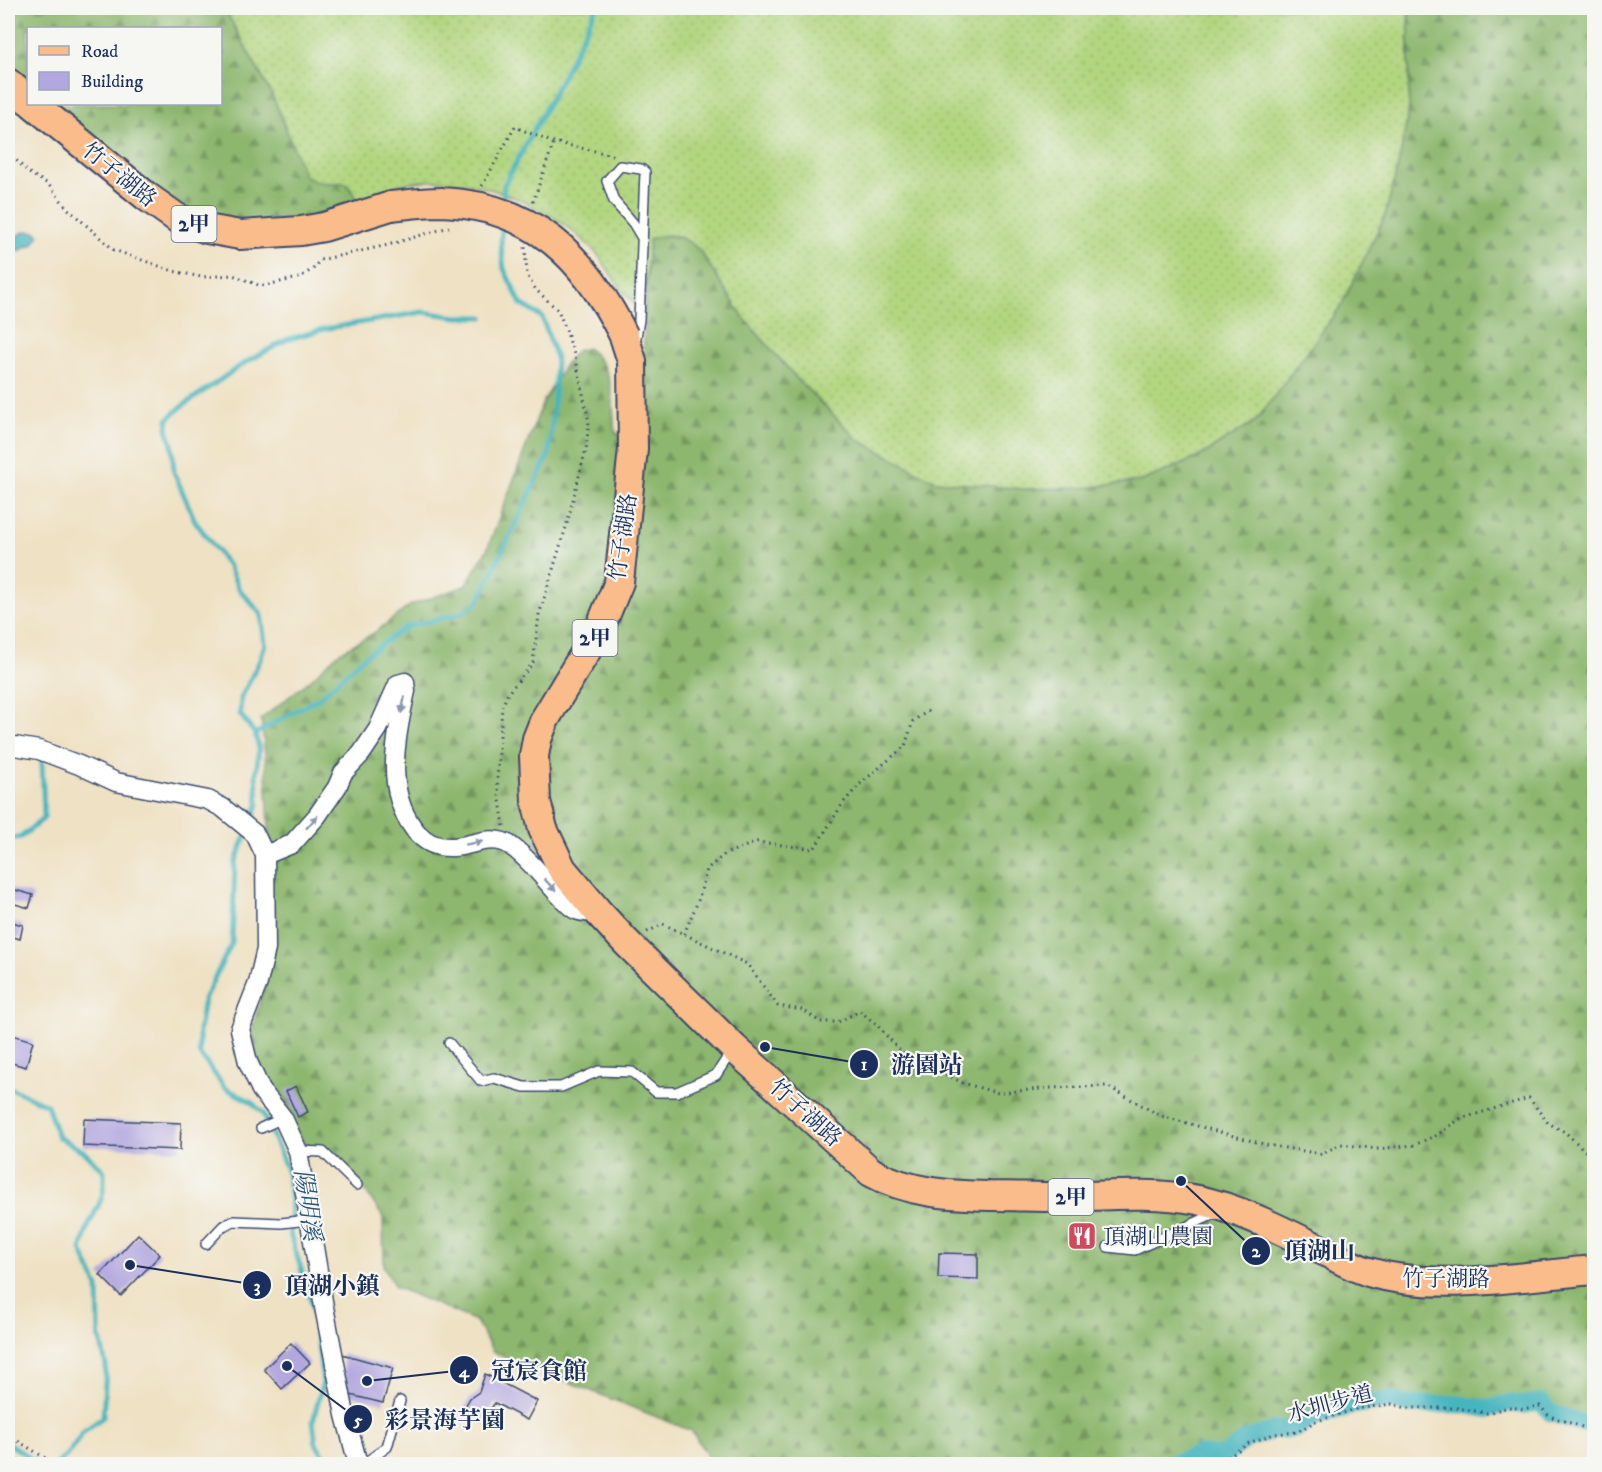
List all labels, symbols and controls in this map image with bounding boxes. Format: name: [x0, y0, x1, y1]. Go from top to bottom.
legend: [27, 27, 222, 105]
text: Road: [81, 41, 118, 63]
text: Building: [81, 71, 143, 93]
street label: 竹子湖路: [76, 137, 162, 213]
road number: 2甲: [172, 206, 216, 242]
street label: 竹子湖路: [604, 492, 643, 583]
road number: 2甲: [572, 620, 618, 656]
one-way arrow: [398, 696, 407, 715]
one-way arrow: [305, 815, 318, 830]
one-way arrow: [464, 838, 483, 847]
one-way arrow: [543, 878, 557, 893]
callout: 游園站: [849, 1043, 975, 1085]
text: 游園站: [891, 1051, 963, 1081]
text: 1: [861, 1054, 868, 1076]
street label: 竹子湖路: [763, 1074, 847, 1153]
water label: 陽明溪: [287, 1167, 327, 1246]
road number: 2甲: [1048, 1179, 1094, 1215]
restaurant icon: 頂湖山農園: [1066, 1220, 1098, 1252]
place label: 頂湖山農園: [1103, 1224, 1213, 1251]
callout: 頂湖山: [1241, 1230, 1367, 1272]
text: 頂湖山: [1283, 1237, 1355, 1267]
text: 2: [1252, 1241, 1262, 1263]
callout: 頂湖小鎮: [242, 1264, 392, 1306]
street label: 竹子湖路: [1402, 1266, 1490, 1293]
text: 頂湖小鎮: [284, 1272, 380, 1302]
text: 3: [254, 1276, 261, 1298]
callout: 冠宸食館: [449, 1349, 599, 1391]
text: 冠宸食館: [491, 1357, 587, 1387]
text: 4: [458, 1361, 470, 1383]
street label: 水圳步道: [1284, 1380, 1376, 1429]
callout: 彩景海芋園: [343, 1398, 517, 1440]
text: 彩景海芋園: [385, 1406, 505, 1436]
text: 5: [353, 1410, 363, 1432]

